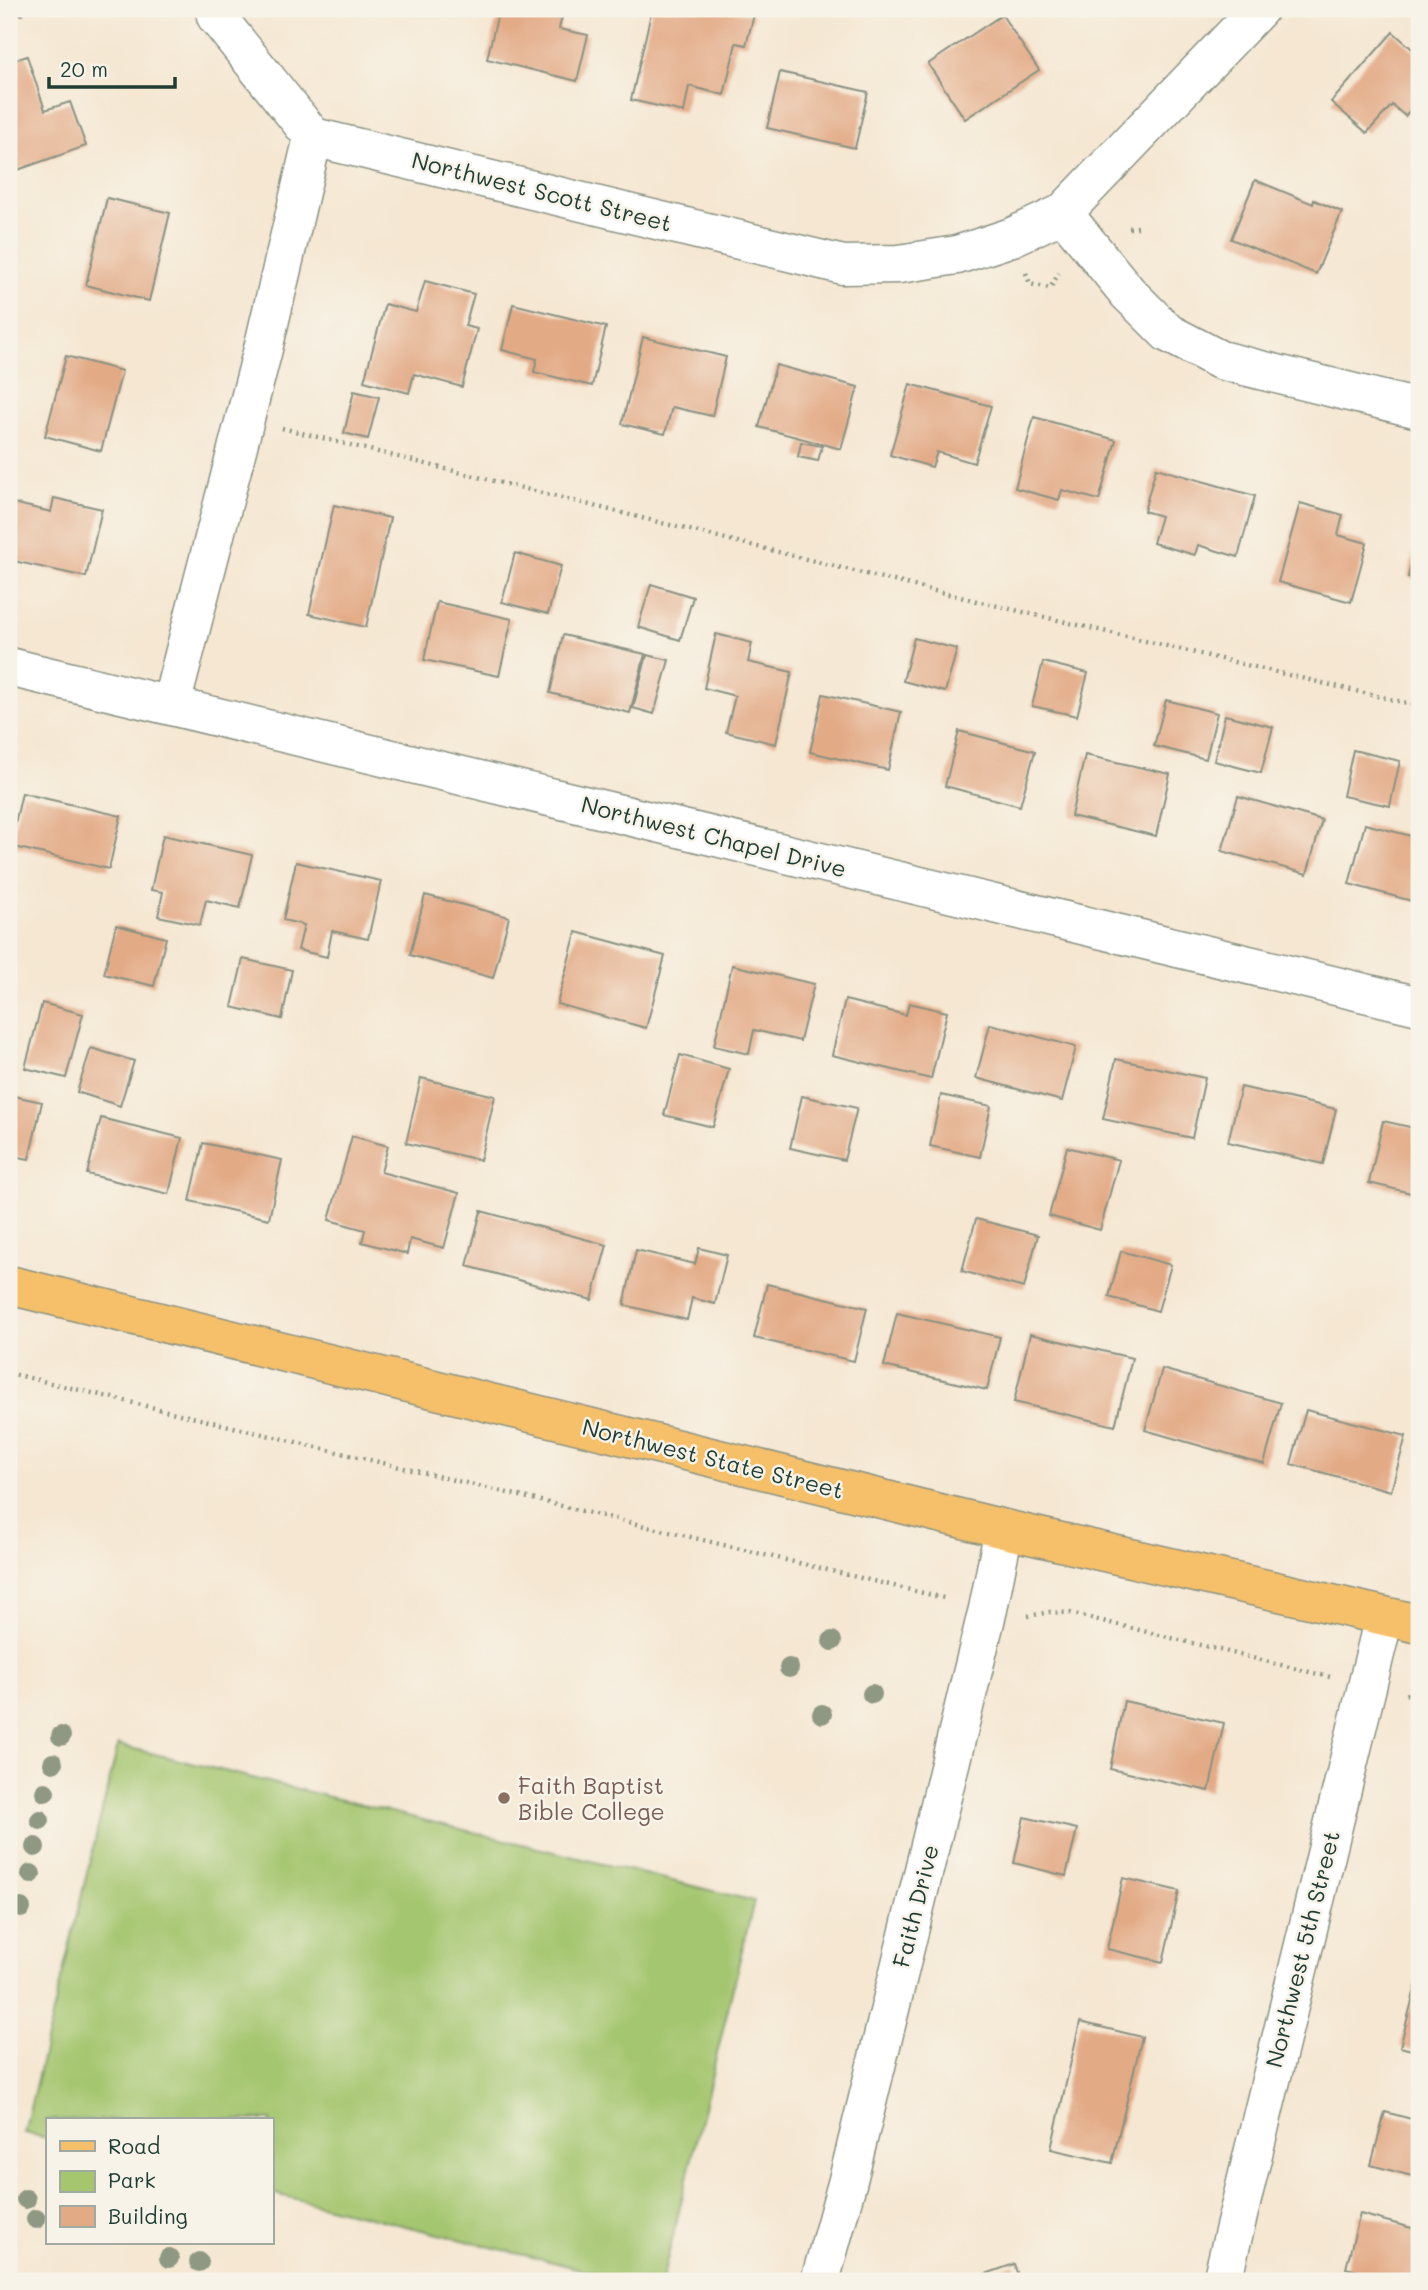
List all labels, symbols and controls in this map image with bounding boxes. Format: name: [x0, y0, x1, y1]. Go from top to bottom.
scale bar: [49, 46, 175, 90]
text: 20 m: [60, 55, 108, 82]
street label: Northwest Scott Street: [409, 144, 675, 238]
street label: Northwest Chapel Drive: [578, 789, 850, 883]
street label: Northwest State Street: [579, 1411, 847, 1505]
place label: Faith Baptist Bible College: [518, 1770, 665, 1826]
marker: Faith Baptist Bible College: [496, 1790, 512, 1806]
street label: Northwest 5th Street: [1258, 1827, 1346, 2071]
street label: Faith Drive: [885, 1842, 945, 1970]
legend: [46, 2118, 273, 2244]
text: Road: [108, 2132, 160, 2159]
text: Park: [108, 2166, 156, 2193]
text: Building: [108, 2202, 188, 2229]

